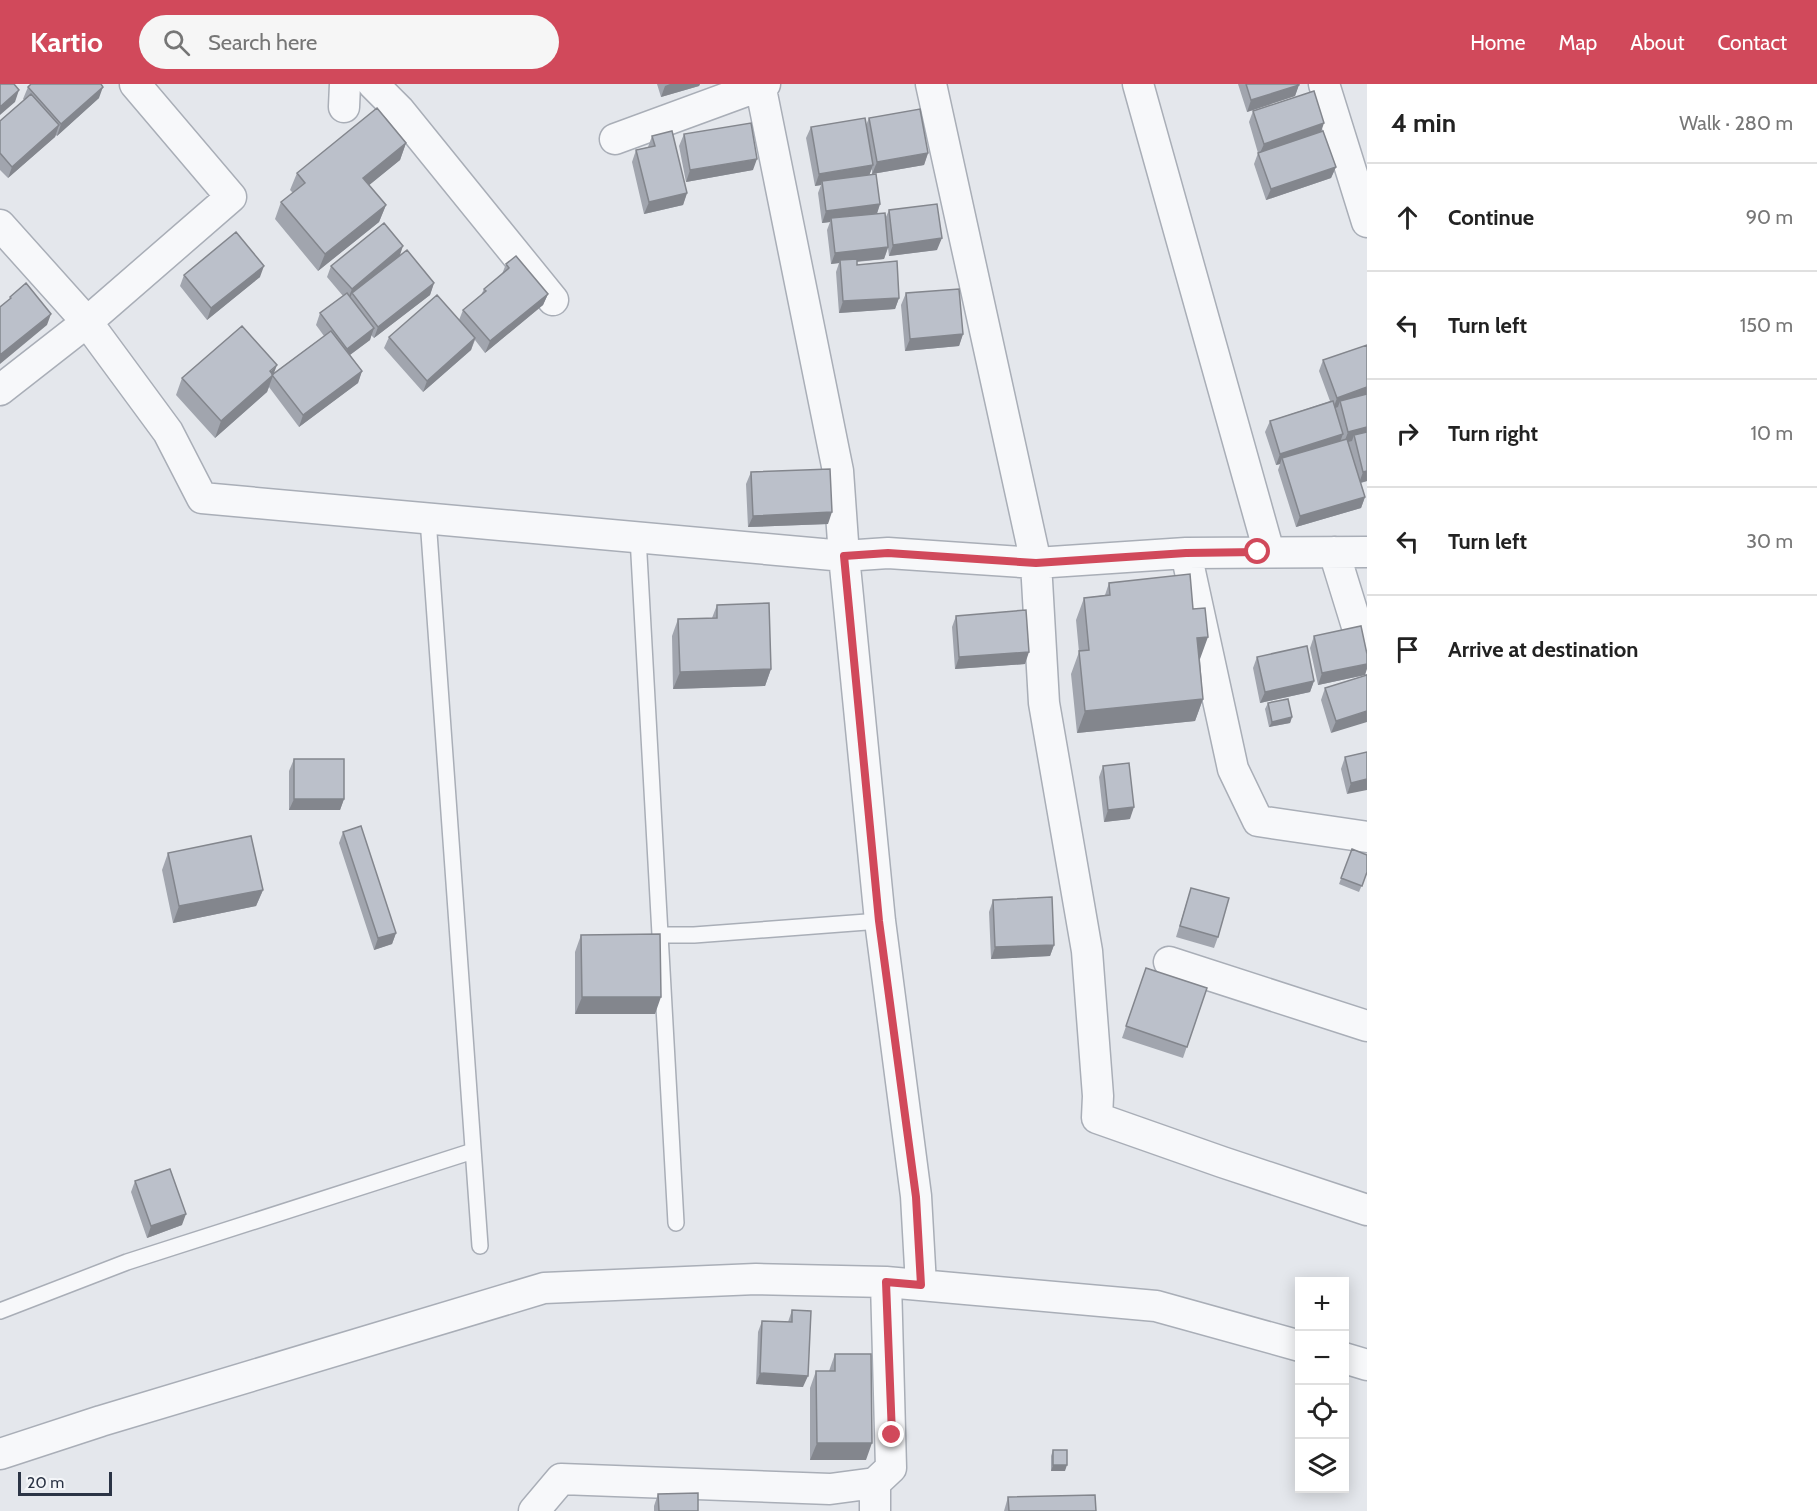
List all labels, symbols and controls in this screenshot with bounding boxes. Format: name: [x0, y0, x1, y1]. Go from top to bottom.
search box: [139, 15, 559, 69]
text: Kartio: [30, 25, 103, 59]
icon: search: [160, 26, 193, 59]
text: Search here: [208, 29, 317, 56]
text: Home: [1470, 30, 1526, 55]
text: Map: [1559, 30, 1597, 55]
text: About: [1630, 30, 1684, 55]
text: Contact: [1717, 30, 1787, 55]
text: 4 min: [1391, 107, 1456, 139]
text: Walk · 280 m: [1679, 111, 1793, 135]
icon: ahead: [1391, 201, 1424, 234]
text: Continue: [1448, 204, 1534, 231]
text: 90 m: [1746, 205, 1793, 229]
icon: left: [1391, 309, 1424, 342]
text: Turn left: [1448, 312, 1527, 339]
text: 150 m: [1740, 313, 1793, 337]
icon: right: [1391, 417, 1424, 450]
text: Turn right: [1448, 420, 1538, 447]
text: 10 m: [1750, 421, 1793, 445]
icon: left: [1391, 525, 1424, 558]
text: Turn left: [1448, 528, 1527, 555]
text: 30 m: [1746, 529, 1793, 553]
route start: [1244, 538, 1270, 564]
icon: arrive: [1391, 633, 1424, 666]
text: Arrive at destination: [1448, 636, 1638, 663]
map controls: [1295, 1277, 1349, 1493]
button: +: [1295, 1277, 1349, 1331]
button: −: [1295, 1331, 1349, 1385]
button: locate: [1295, 1385, 1349, 1439]
route end: [878, 1421, 904, 1447]
button: layers: [1295, 1439, 1349, 1493]
scale bar: [18, 1469, 112, 1496]
text: 20 m: [27, 1473, 64, 1492]

